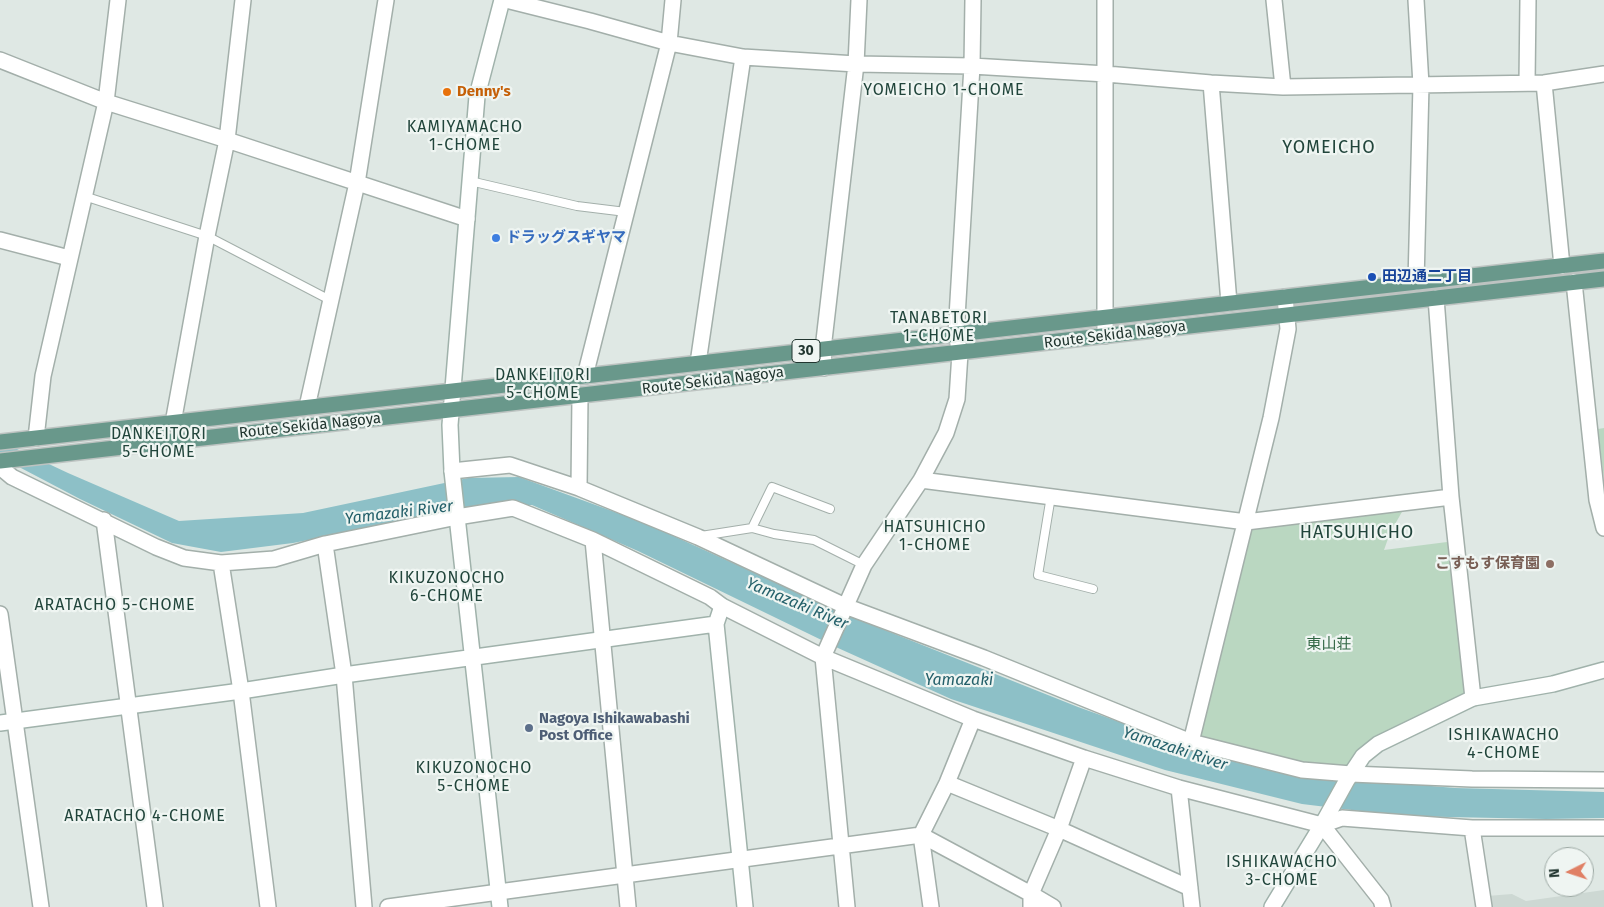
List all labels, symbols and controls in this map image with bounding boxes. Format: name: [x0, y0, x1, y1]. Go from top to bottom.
district label: YOMEICHO 1-CHOME: [861, 81, 1027, 101]
place label: Denny's: [457, 83, 511, 101]
marker: Denny's: [441, 86, 453, 98]
district label: KAMIYAMACHO 1-CHOME: [405, 118, 525, 156]
district label: YOMEICHO: [1281, 137, 1377, 159]
place label: ドラッグスギヤマ: [506, 229, 626, 247]
marker: ドラッグスギヤマ: [490, 232, 502, 244]
place label: 田辺通二丁目: [1382, 268, 1472, 286]
marker: 田辺通二丁目: [1366, 271, 1378, 283]
district label: TANABETORI 1-CHOME: [889, 309, 989, 347]
street label: Route Sekida Nagoya: [1043, 317, 1187, 353]
road number: 30: [792, 340, 820, 362]
street label: Route Sekida Nagoya: [641, 363, 785, 399]
district label: DANKEITORI 5-CHOME: [494, 366, 592, 404]
street label: Route Sekida Nagoya: [238, 410, 382, 442]
district label: DANKEITORI 5-CHOME: [110, 425, 208, 463]
water label: Yamazaki River: [344, 497, 454, 529]
district label: HATSUHICHO 1-CHOME: [882, 518, 988, 556]
district label: HATSUHICHO: [1298, 522, 1416, 544]
place label: こすもす保育園: [1435, 555, 1540, 573]
marker: こすもす保育園: [1544, 558, 1556, 570]
district label: KIKUZONOCHO 6-CHOME: [387, 569, 507, 607]
water label: Yamazaki River: [743, 574, 851, 634]
district label: ARATACHO 5-CHOME: [32, 596, 198, 616]
park label: 東山荘: [1307, 636, 1351, 654]
water label: Yamazaki: [925, 671, 993, 691]
place label: Nagoya Ishikawabashi Post Office: [539, 710, 690, 745]
marker: Nagoya Ishikawabashi Post Office: [523, 722, 535, 734]
water label: Yamazaki River: [1120, 723, 1230, 775]
district label: ISHIKAWACHO 4-CHOME: [1447, 726, 1561, 764]
district label: KIKUZONOCHO 5-CHOME: [414, 759, 534, 797]
district label: ARATACHO 4-CHOME: [62, 807, 228, 827]
north arrow: [1544, 847, 1594, 897]
district label: ISHIKAWACHO 3-CHOME: [1225, 853, 1339, 891]
text: N: [1546, 868, 1563, 878]

